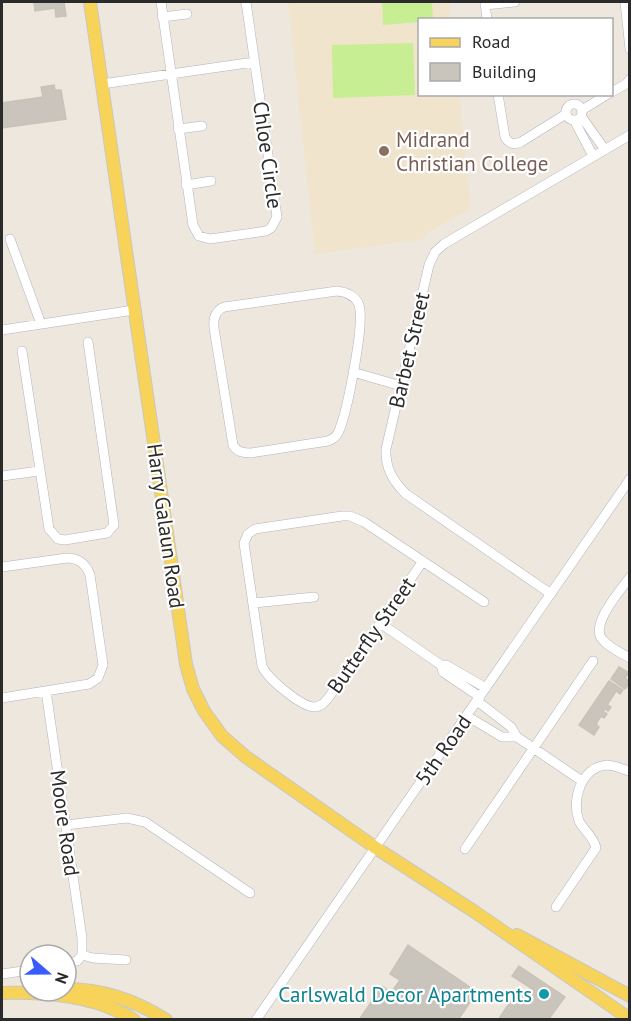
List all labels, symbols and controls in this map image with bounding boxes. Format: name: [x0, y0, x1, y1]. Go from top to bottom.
legend: [418, 18, 613, 96]
text: Road: [472, 30, 510, 53]
text: Building: [472, 60, 536, 83]
street label: Chloe Circle: [247, 100, 289, 210]
place label: Midrand Christian College: [396, 126, 549, 177]
marker: Midrand Christian College: [377, 144, 391, 158]
street label: Barbet Street: [383, 289, 435, 411]
street label: Harry Galaun Road: [141, 442, 191, 610]
street label: Butterfly Street: [321, 572, 421, 698]
street label: 5th Road: [409, 709, 477, 791]
street label: Moore Road: [44, 768, 86, 878]
north arrow: [18, 943, 78, 1003]
text: N: [51, 970, 73, 986]
place label: Carlswald Decor Apartments: [278, 981, 532, 1008]
marker: Carlswald Decor Apartments: [537, 987, 551, 1001]

